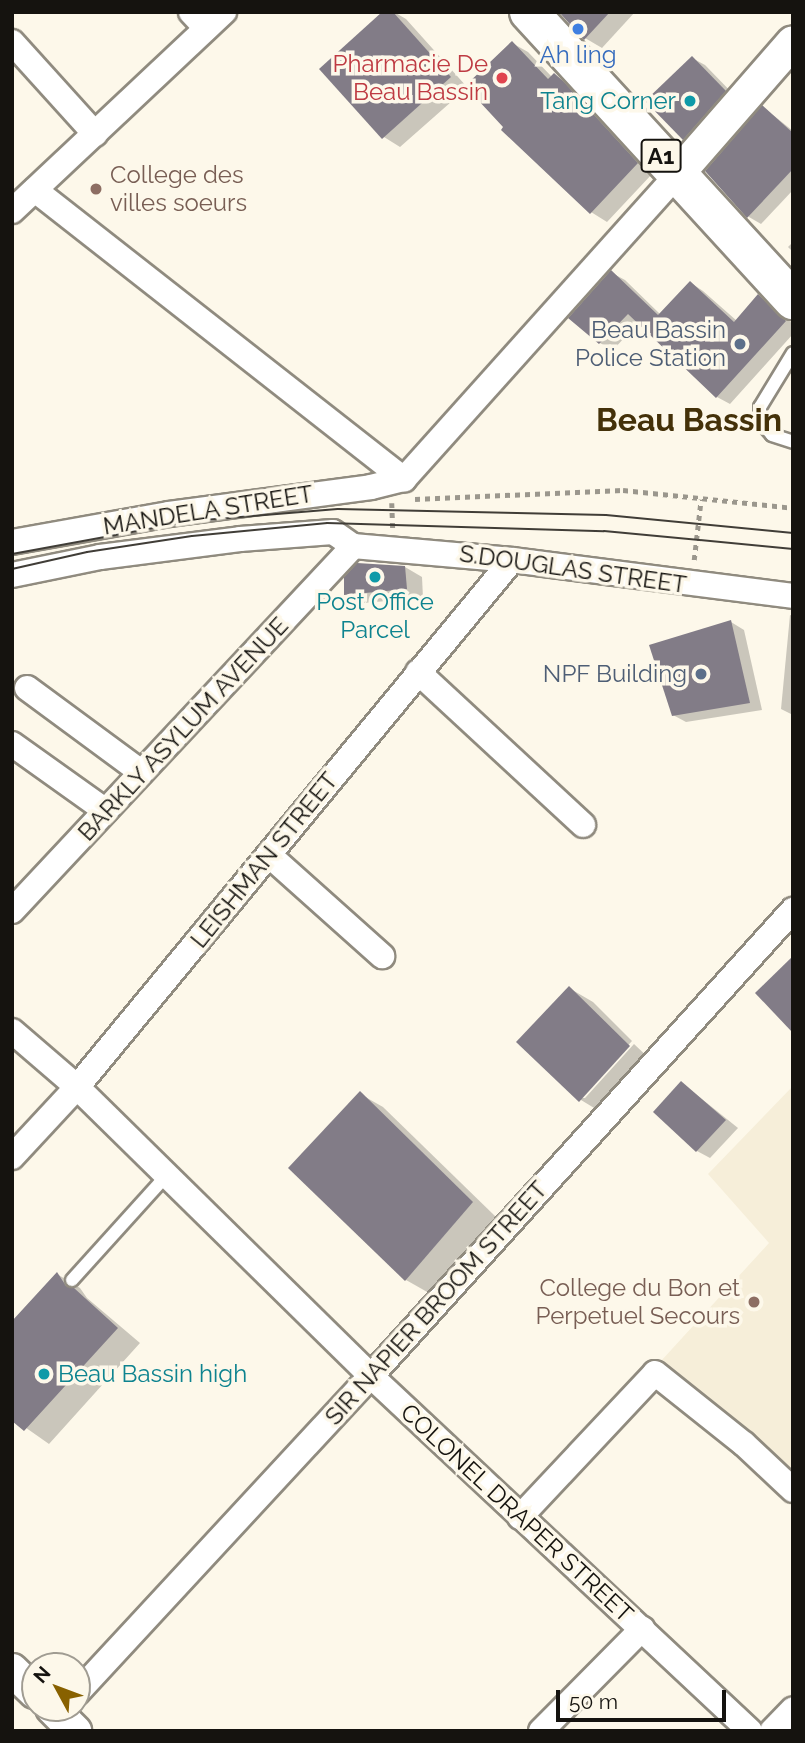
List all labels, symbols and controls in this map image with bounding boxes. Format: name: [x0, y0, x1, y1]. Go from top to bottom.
marker: Ah ling: [570, 21, 586, 37]
place label: Ah ling: [540, 41, 616, 69]
place label: Pharmacie De Beau Bassin: [333, 50, 488, 106]
marker: Pharmacie De Beau Bassin: [494, 70, 510, 86]
place label: Tang Corner: [540, 87, 676, 115]
marker: Tang Corner: [682, 93, 698, 109]
road number: A1: [640, 136, 682, 176]
place label: College des villes soeurs: [110, 161, 247, 217]
marker: College des villes soeurs: [88, 181, 104, 197]
place label: Beau Bassin Police Station: [575, 316, 726, 372]
marker: Beau Bassin Police Station: [732, 336, 748, 352]
district label: Beau Bassin: [596, 401, 782, 439]
street label: MANDELA STREET: [101, 479, 315, 541]
street label: S.DOUGLAS STREET: [458, 539, 688, 599]
marker: Post Office Parcel: [367, 569, 383, 585]
place label: Post Office Parcel: [316, 588, 434, 644]
street label: BARKLY ASYLUM AVENUE: [71, 610, 295, 848]
place label: NPF Building: [542, 660, 687, 688]
marker: NPF Building: [693, 666, 709, 682]
street label: LEISHMAN STREET: [184, 766, 344, 954]
street label: SIR NAPIER BROOM STREET: [319, 1175, 553, 1431]
place label: College du Bon et Perpetuel Secours: [535, 1274, 740, 1330]
marker: College du Bon et Perpetuel Secours: [746, 1294, 762, 1310]
place label: Beau Bassin high: [58, 1360, 247, 1388]
marker: Beau Bassin high: [36, 1366, 52, 1382]
street label: COLONEL DRAPER STREET: [395, 1397, 639, 1629]
north arrow: [21, 1652, 91, 1722]
text: N: [29, 1662, 55, 1687]
scale bar: [560, 1676, 730, 1720]
text: 50 m: [569, 1689, 618, 1714]

